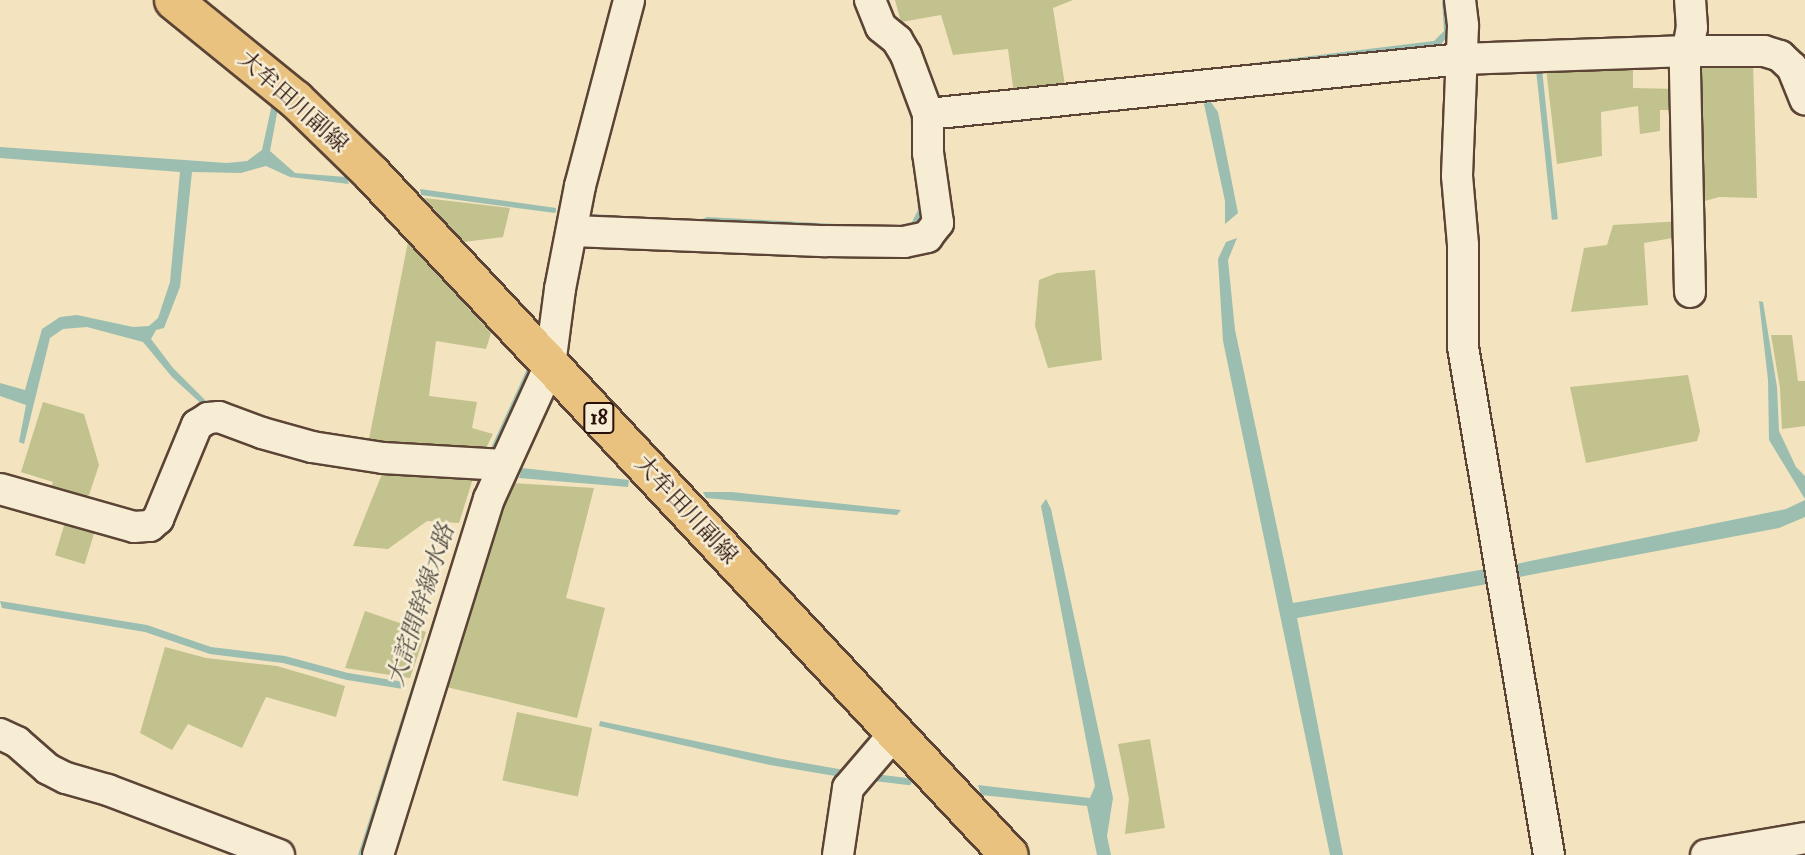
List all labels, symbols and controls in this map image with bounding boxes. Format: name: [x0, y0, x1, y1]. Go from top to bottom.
street label: 大牟田川副線: [232, 46, 354, 158]
road number: 18: [583, 400, 615, 436]
street label: 大牟田川副線: [629, 450, 743, 570]
water label: 大詫間幹線水路: [381, 521, 461, 689]

